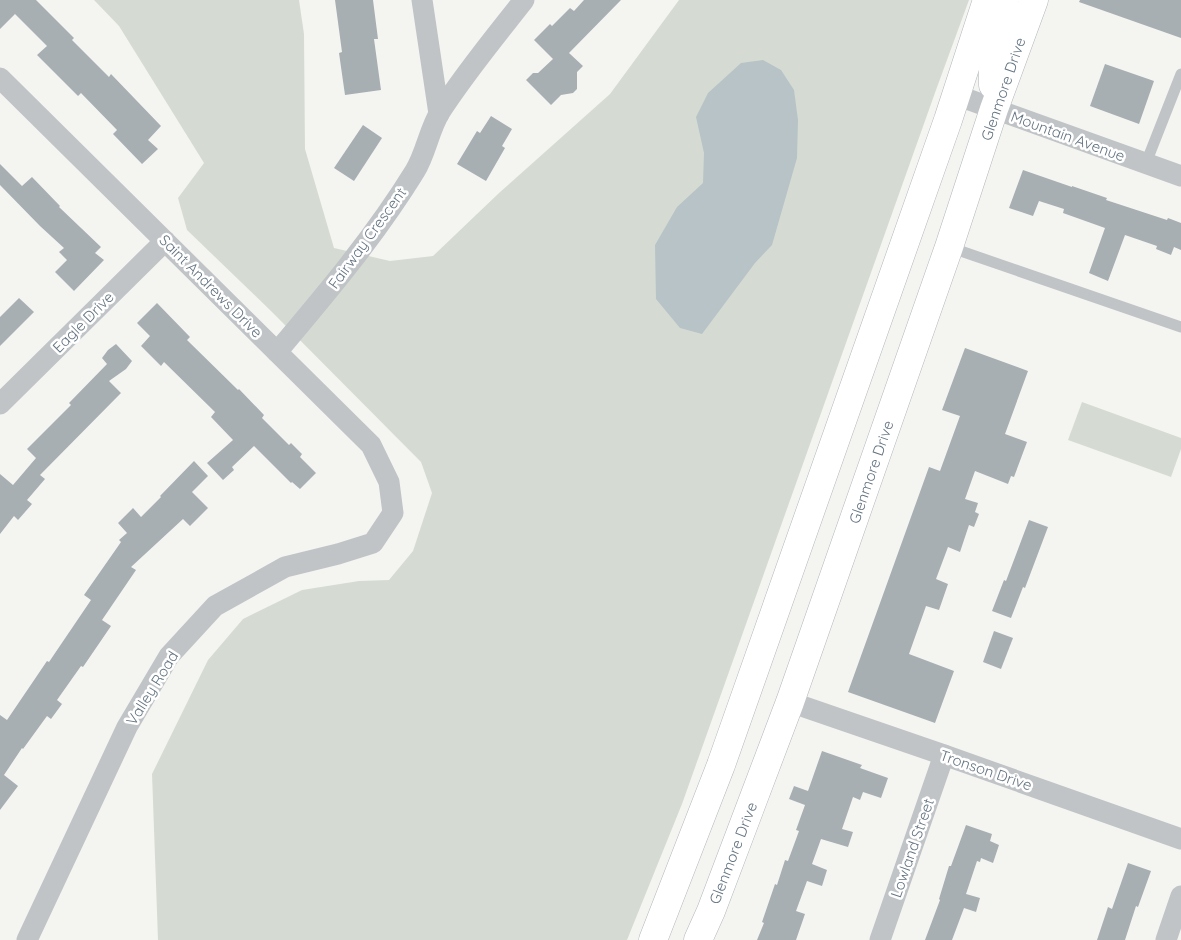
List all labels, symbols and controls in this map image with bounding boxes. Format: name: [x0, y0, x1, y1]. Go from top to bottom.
street label: Glenmore Drive: [976, 35, 1030, 143]
street label: Mountain Avenue: [1008, 107, 1128, 165]
street label: Fairway Crescent: [324, 184, 410, 292]
street label: Saint Andrews Drive: [155, 230, 267, 342]
street label: Eagle Drive: [48, 287, 118, 357]
street label: Glenmore Drive: [844, 418, 898, 526]
street label: Valley Road: [122, 647, 182, 729]
street label: Tronson Drive: [937, 745, 1035, 795]
street label: Lowland Street: [886, 796, 938, 900]
street label: Glenmore Drive: [705, 799, 761, 907]

